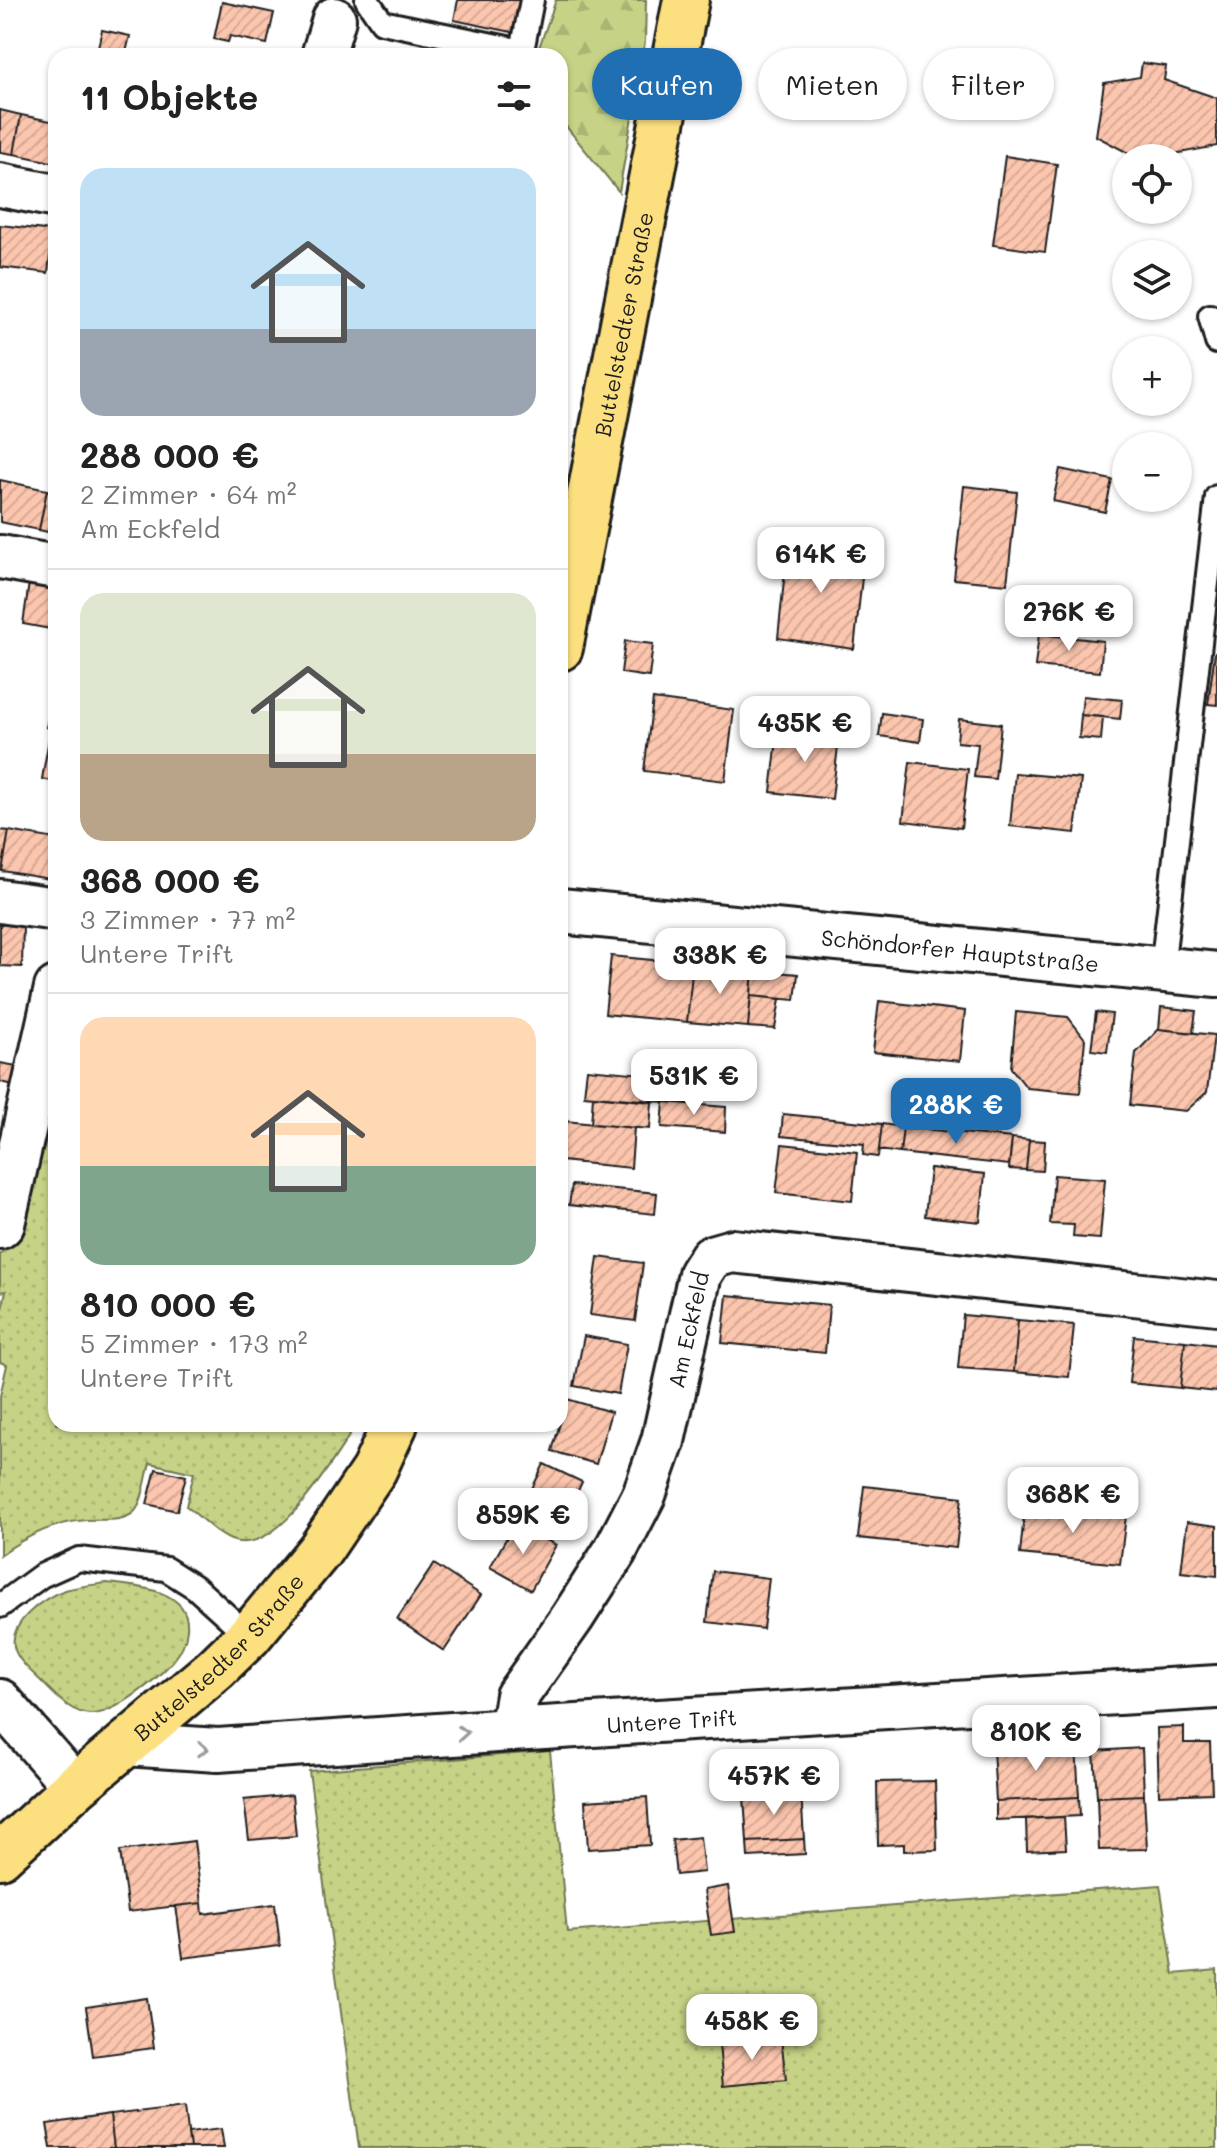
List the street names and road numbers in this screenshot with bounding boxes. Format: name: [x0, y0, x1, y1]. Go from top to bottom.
street label: Buttelstedter Straße: [587, 209, 659, 439]
street label: Schöndorfer Hauptstraße: [820, 922, 1100, 978]
street label: Am Eckfeld: [661, 1268, 715, 1391]
street label: Buttelstedter Straße: [127, 1567, 310, 1746]
street label: Untere Trift: [606, 1702, 738, 1739]

